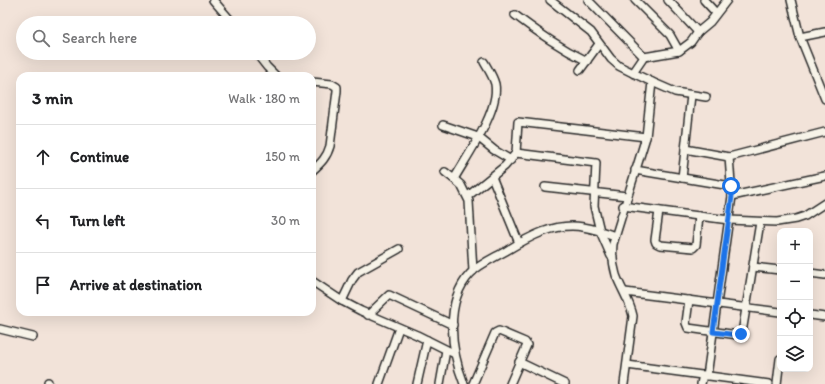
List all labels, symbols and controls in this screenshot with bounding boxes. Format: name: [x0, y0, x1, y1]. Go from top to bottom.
search box: [16, 16, 316, 60]
icon: search: [30, 27, 52, 49]
text: Search here: [62, 29, 137, 47]
text: 3 min: [32, 88, 73, 108]
text: Walk · 180 m: [228, 91, 300, 106]
icon: ahead: [32, 146, 54, 168]
text: Continue: [70, 148, 129, 166]
text: 150 m: [265, 149, 300, 164]
route start: [722, 177, 740, 195]
icon: left: [32, 210, 54, 232]
text: Turn left: [70, 212, 125, 230]
text: 30 m: [271, 213, 300, 228]
map controls: [777, 228, 813, 372]
button: +: [777, 228, 813, 264]
button: −: [777, 264, 813, 300]
icon: arrive: [32, 274, 54, 296]
text: Arrive at destination: [70, 276, 202, 294]
button: locate: [777, 300, 813, 336]
route end: [732, 325, 750, 343]
button: layers: [777, 336, 813, 372]

